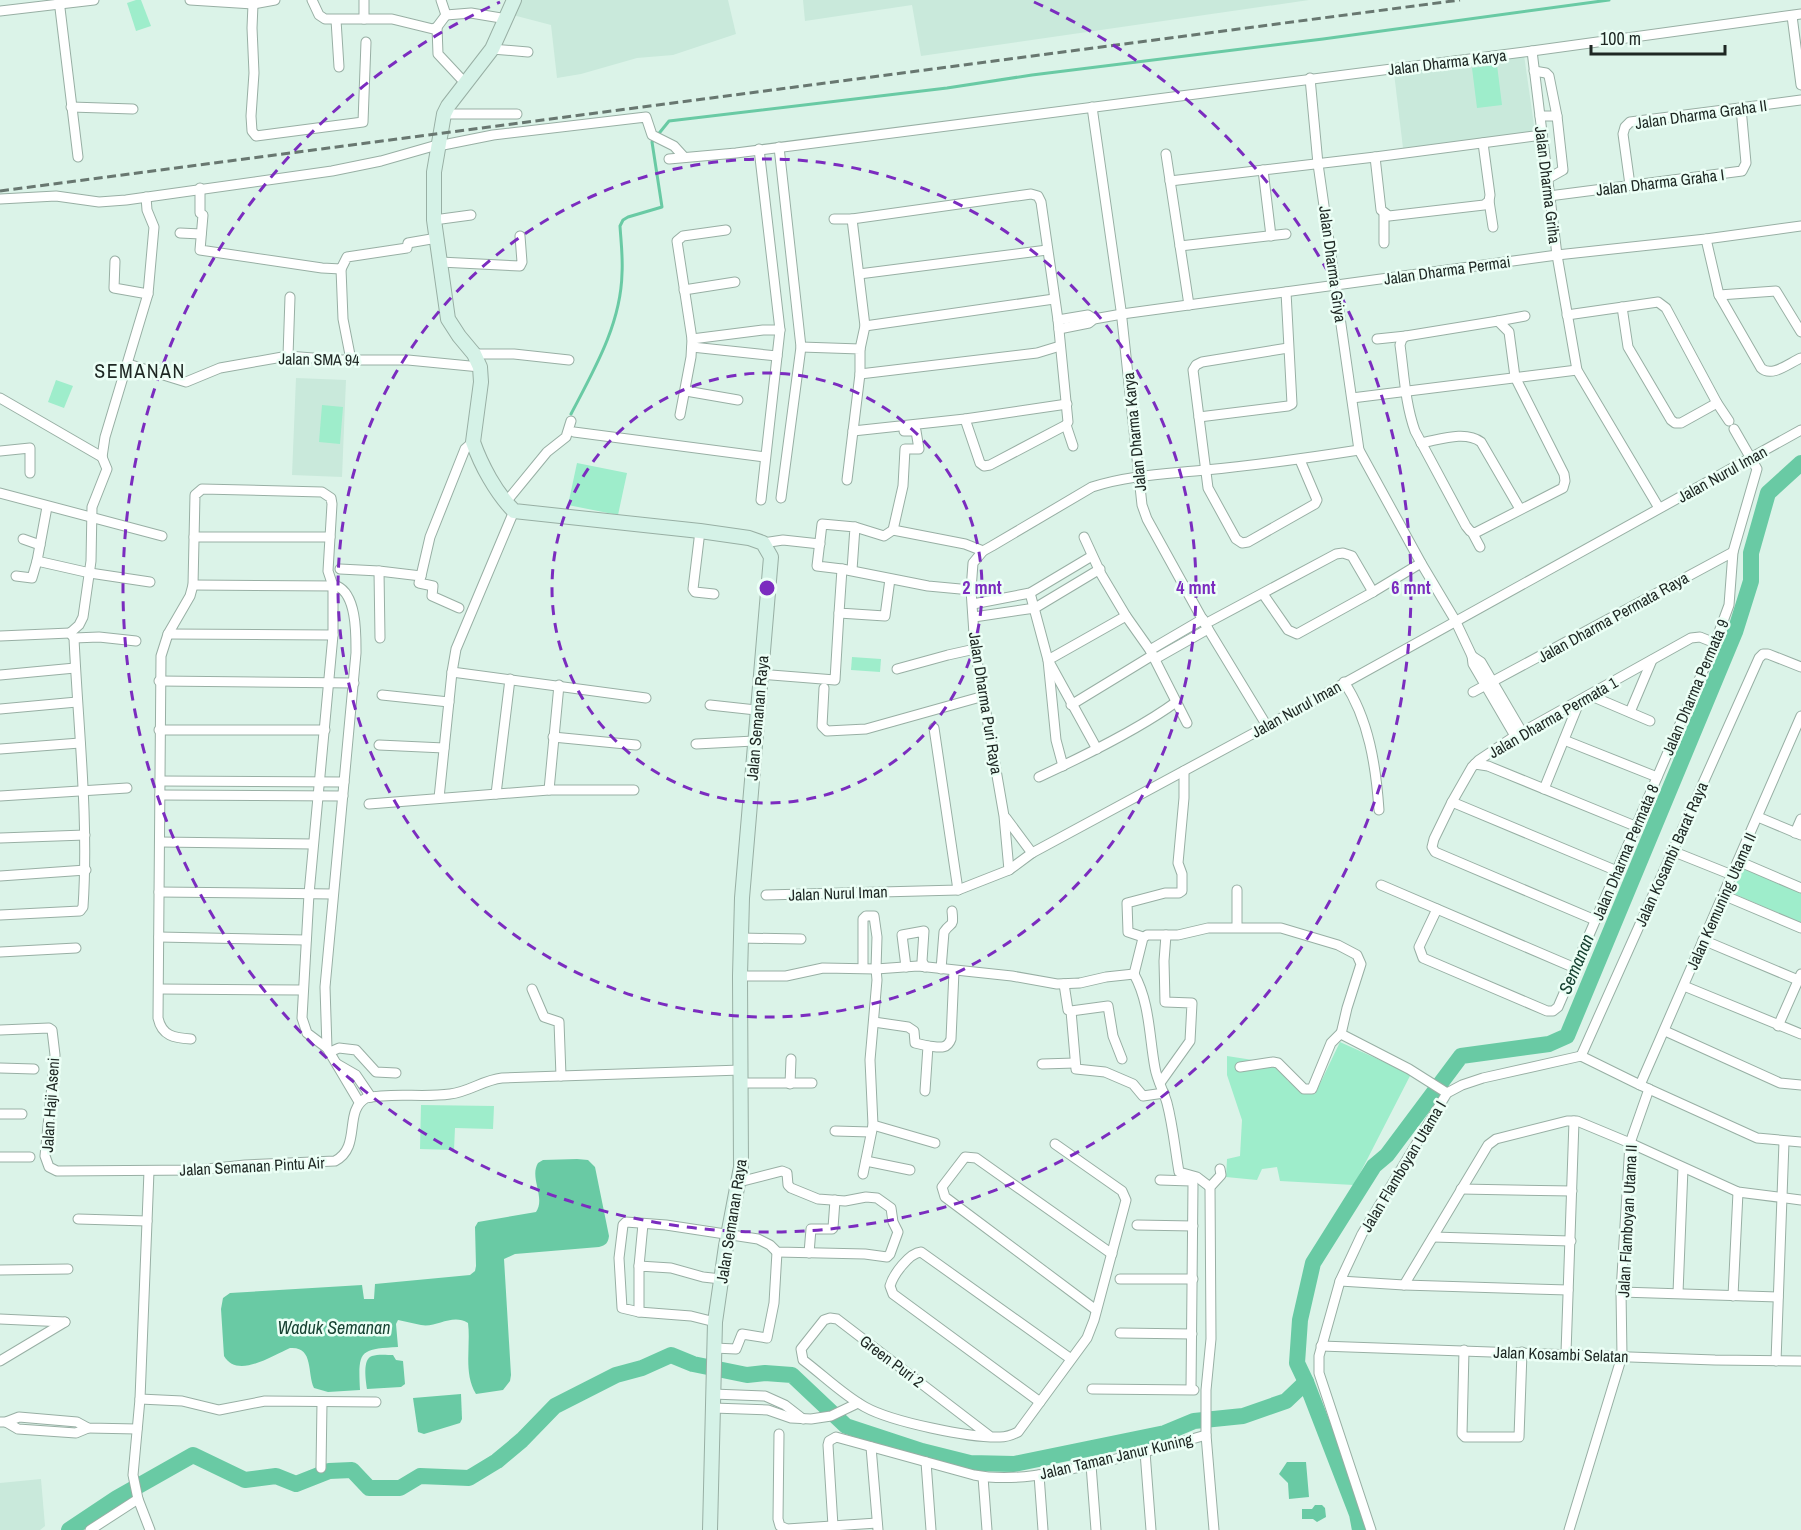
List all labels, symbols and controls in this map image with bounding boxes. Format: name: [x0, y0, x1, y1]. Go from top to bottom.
scale bar: [1591, 18, 1724, 56]
text: 100 m: [1600, 26, 1641, 51]
street label: Jalan Dharma Karya: [1386, 44, 1508, 80]
street label: Jalan Dharma Graha II: [1634, 94, 1768, 134]
street label: Jalan Dharma Griha: [1530, 125, 1566, 246]
street label: Jalan Dharma Graha I: [1595, 163, 1725, 201]
street label: Jalan Dharma Griya: [1314, 204, 1352, 324]
street label: Jalan Dharma Permai: [1382, 250, 1512, 290]
street label: Jalan SMA 94: [278, 347, 360, 371]
district label: SEMANAN: [94, 357, 186, 384]
street label: Jalan Dharma Karya: [1117, 371, 1151, 493]
street label: Jalan Nurul Iman: [1673, 440, 1771, 508]
street label: Jalan Dharma Permata Raya: [1534, 566, 1693, 668]
text: 2 mnt: [962, 575, 1002, 600]
text: 4 mnt: [1176, 575, 1216, 600]
text: 6 mnt: [1391, 575, 1431, 600]
centre of rings: [757, 578, 777, 598]
street label: Jalan Dharma Permata 9: [1656, 616, 1734, 758]
street label: Jalan Dharma Puri Raya: [964, 630, 1008, 776]
street label: Jalan Semanan Raya: [741, 654, 773, 781]
street label: Jalan Dharma Permata 1: [1484, 671, 1622, 763]
street label: Jalan Nurul Iman: [1247, 675, 1345, 743]
street label: Jalan Kosambi Barat Raya: [1629, 778, 1713, 930]
street label: Jalan Dharma Permata 8: [1586, 781, 1664, 923]
street label: Jalan Kemuning Utama II: [1681, 829, 1761, 973]
street label: Jalan Nurul Iman: [788, 880, 888, 906]
water label: Semanan: [1552, 930, 1600, 998]
street label: Jalan Haji Aseni: [36, 1057, 64, 1153]
street label: Jalan Flamboyan Utama I: [1355, 1096, 1451, 1236]
street label: Jalan Flamboyan Utama II: [1612, 1144, 1642, 1298]
street label: Jalan Semanan Pintu Air: [179, 1151, 326, 1181]
street label: Jalan Semanan Raya: [710, 1157, 752, 1285]
water label: Waduk Semanan: [278, 1315, 390, 1340]
street label: Green Puri 2: [855, 1330, 929, 1392]
street label: Jalan Kosambi Selatan: [1493, 1341, 1629, 1367]
street label: Jalan Taman Janur Kuning: [1037, 1428, 1195, 1484]

